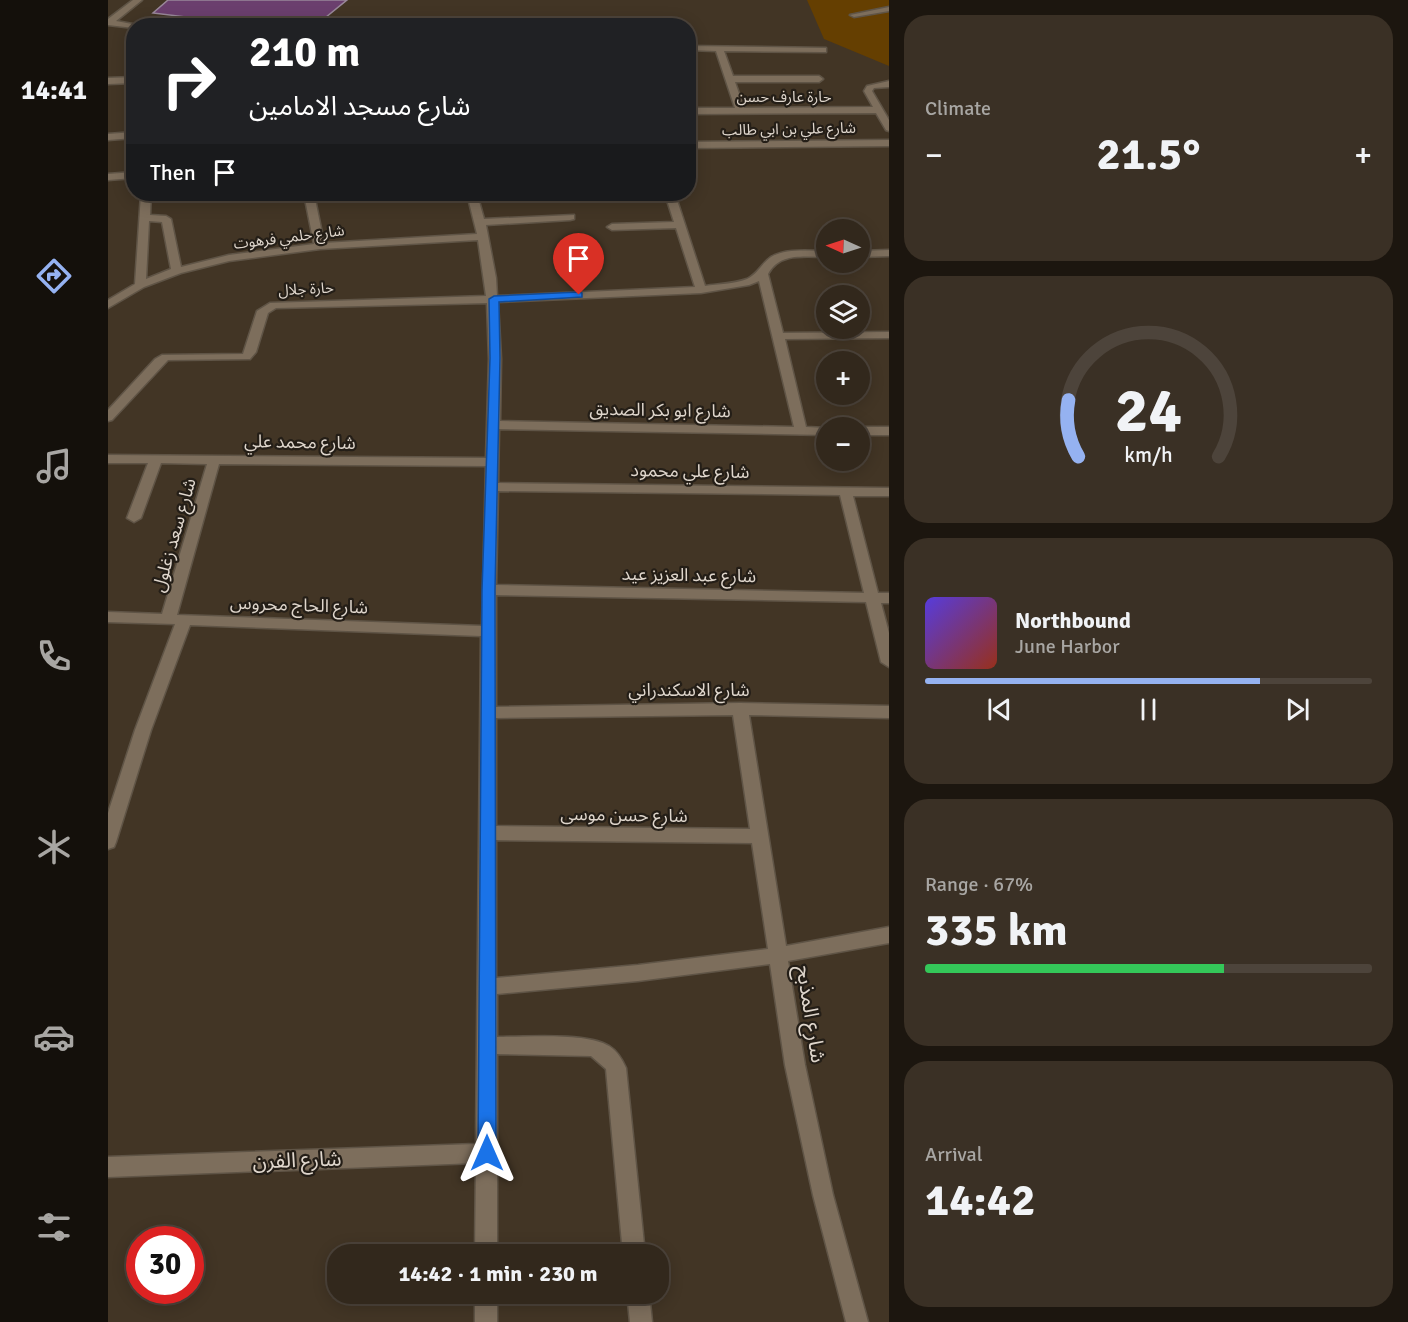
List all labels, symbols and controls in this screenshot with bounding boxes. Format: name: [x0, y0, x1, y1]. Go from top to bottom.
text: 210 m: [249, 27, 360, 78]
icon: right: [150, 42, 228, 120]
text: 14:41: [21, 74, 87, 107]
street label: حارة عارف حسن: [736, 88, 832, 106]
text: شارع مسجد الامامين: [249, 90, 470, 123]
text: Climate: [925, 96, 991, 121]
street label: شارع علي بن ابي طالب: [722, 119, 856, 142]
text: 21.5°: [1097, 127, 1200, 182]
text: −: [925, 135, 943, 176]
text: +: [1354, 135, 1372, 176]
icon: arrive: [208, 156, 241, 189]
text: Then: [150, 159, 196, 186]
north arrow: [816, 219, 870, 273]
map controls: [816, 219, 870, 471]
street label: شارع حلمي فرهوت: [233, 221, 346, 256]
pin: [553, 233, 604, 295]
icon: arrive: [562, 242, 595, 275]
icon: directions: [33, 255, 75, 297]
street label: حارة جلال: [278, 279, 334, 299]
button: layers: [816, 285, 870, 339]
button: +: [816, 351, 870, 405]
text: 24: [1115, 372, 1182, 449]
street label: شارع ابو بكر الصديق: [589, 398, 731, 425]
button: −: [816, 417, 870, 471]
street label: شارع محمد علي: [244, 430, 356, 457]
text: km/h: [1124, 442, 1173, 468]
icon: music: [33, 445, 75, 487]
street label: شارع علي محمود: [630, 459, 750, 486]
street label: شارع سعد زغلول: [147, 475, 204, 595]
street label: شارع عبد العزيز عيد: [621, 563, 756, 590]
street label: شارع الحاج محروس: [230, 592, 368, 621]
text: Northbound: [1015, 607, 1131, 634]
text: June Harbor: [1015, 634, 1120, 659]
icon: phone: [33, 635, 75, 677]
street label: شارع الاسكندراني: [628, 679, 750, 704]
icon: previous: [983, 693, 1016, 726]
icon: pause: [1132, 693, 1165, 726]
icon: next: [1281, 693, 1314, 726]
street label: شارع حسن موسى: [560, 803, 688, 830]
icon: climate: [33, 826, 75, 868]
text: Range · 67%: [925, 872, 1033, 897]
text: 335 km: [925, 903, 1068, 958]
street label: شارع المذبح: [788, 963, 832, 1065]
icon: car: [33, 1016, 75, 1058]
position arrow: [455, 1121, 519, 1185]
text: Arrival: [925, 1142, 983, 1167]
street label: شارع الفرن: [252, 1145, 342, 1177]
text: 14:42: [925, 1173, 1035, 1228]
icon: filters: [33, 1206, 75, 1248]
speed limit sign: 30: [126, 1226, 204, 1304]
text: 14:42 · 1 min · 230 m: [398, 1260, 598, 1287]

